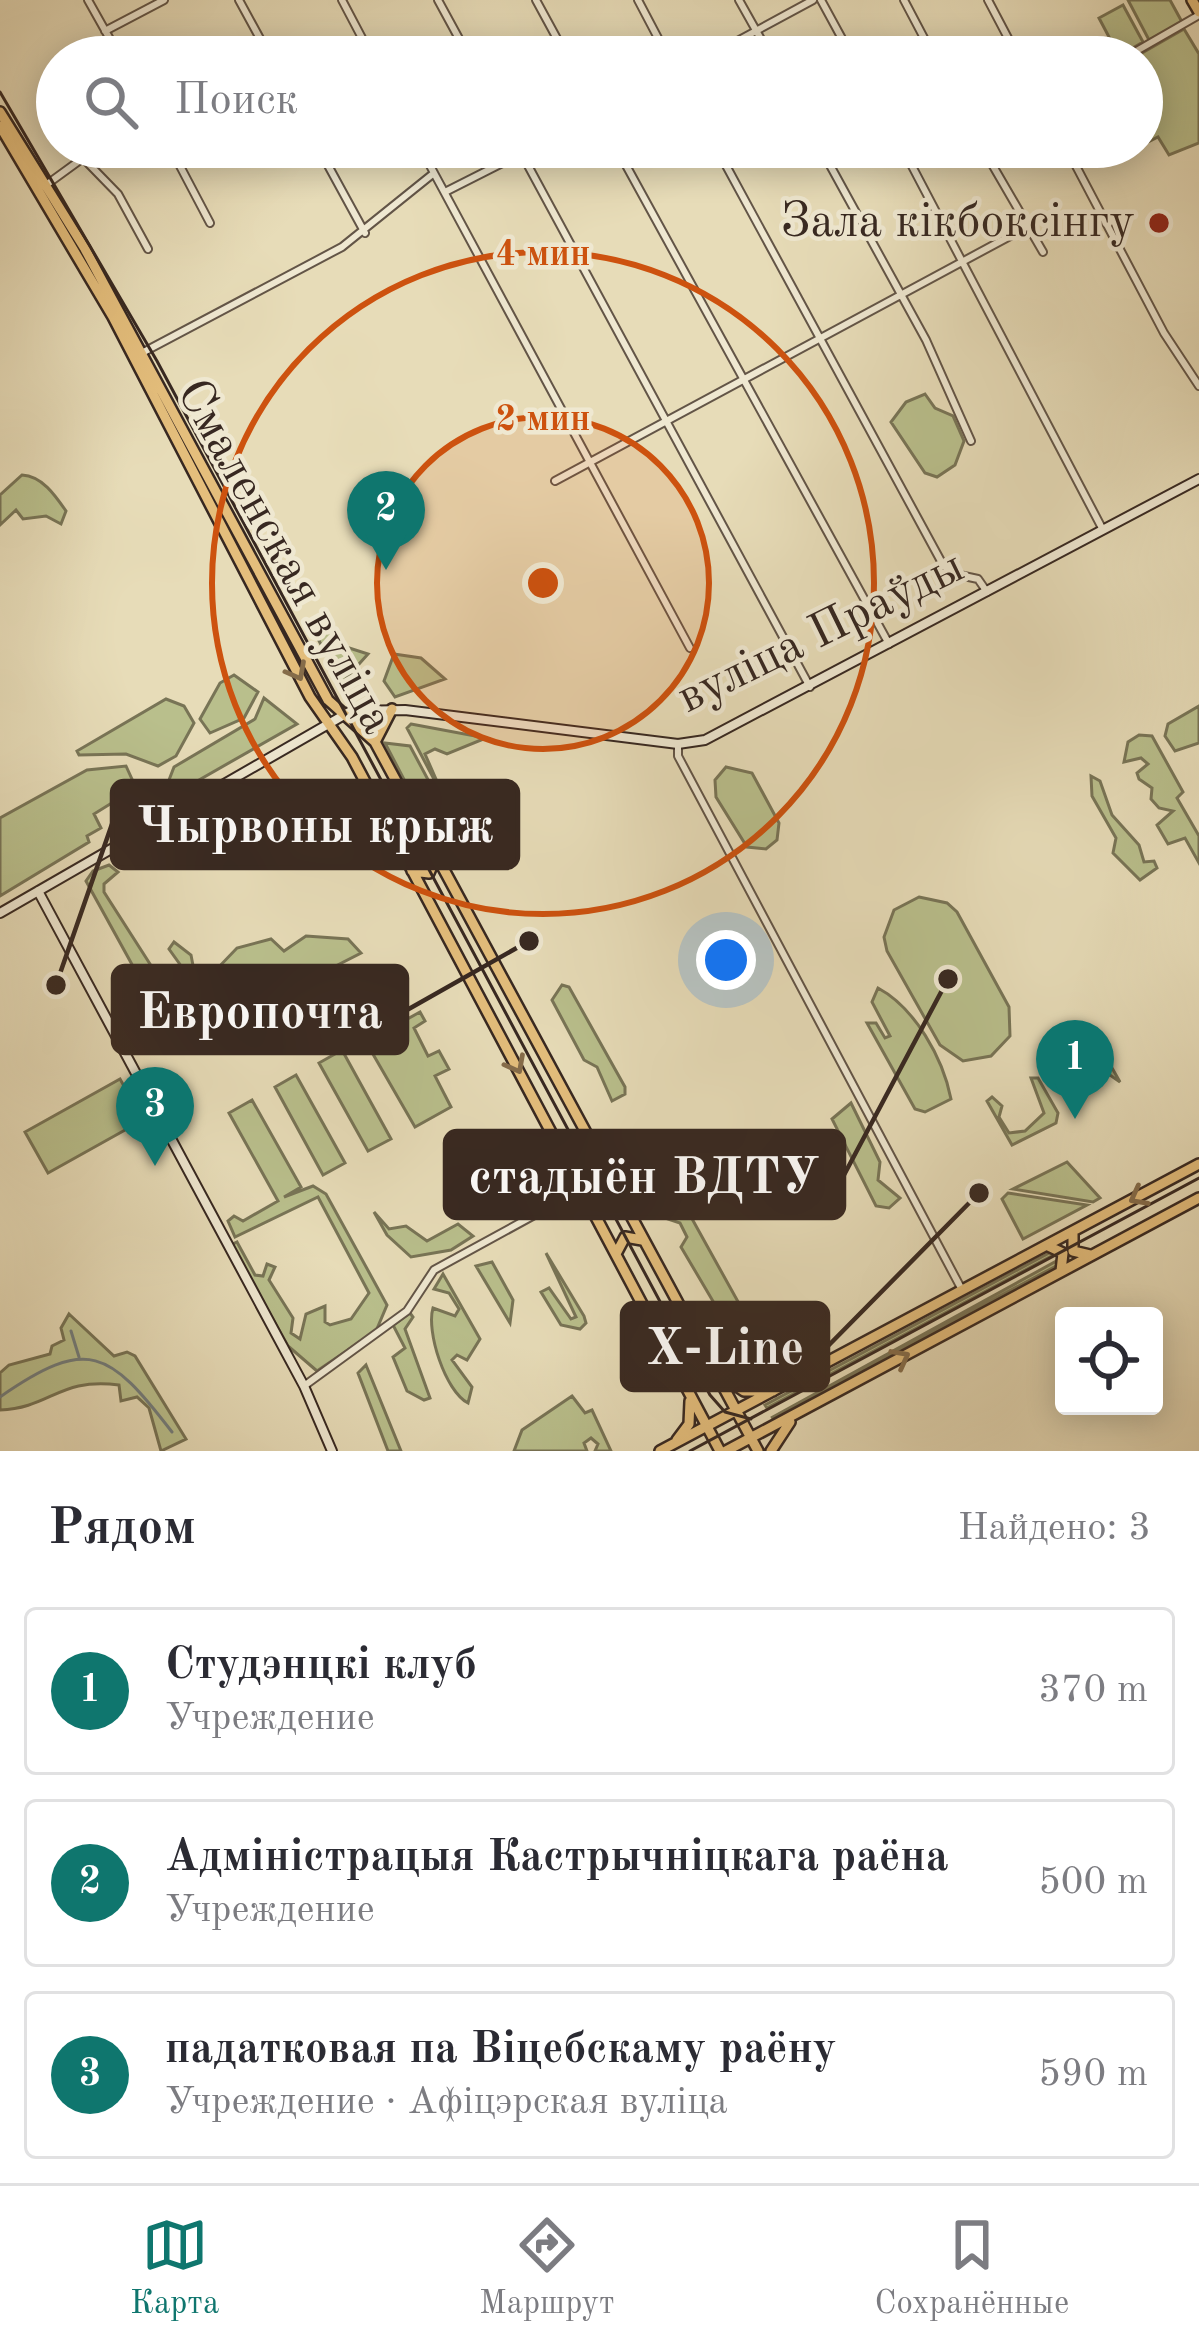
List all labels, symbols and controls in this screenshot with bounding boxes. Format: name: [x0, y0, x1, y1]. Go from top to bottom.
search box: [36, 36, 1163, 168]
icon: search: [78, 69, 144, 135]
text: Поиск: [174, 79, 298, 124]
place label: Зала кікбоксінгу: [781, 199, 1135, 247]
marker: Зала кікбоксінгу: [1146, 210, 1172, 236]
text: 4 мин: [495, 238, 591, 274]
street label: Смаленская вуліца: [167, 372, 401, 742]
text: 2 мин: [495, 403, 591, 439]
pin: 2: [347, 471, 425, 570]
street label: вуліца Праўды: [671, 543, 971, 723]
centre of rings: [522, 562, 564, 604]
one-way arrow: [282, 659, 305, 681]
callout: Чырвоны крыж: [112, 781, 518, 868]
text: Чырвоны крыж: [136, 803, 494, 854]
your location: [696, 930, 756, 990]
callout: Европочта: [113, 966, 407, 1053]
text: Европочта: [137, 989, 383, 1040]
pin: 1: [1036, 1020, 1114, 1119]
one-way arrow: [502, 1053, 525, 1074]
pin: 3: [116, 1067, 194, 1166]
callout: стадыён ВДТУ: [445, 1131, 844, 1218]
text: стадыён ВДТУ: [468, 1154, 820, 1205]
one-way arrow: [1130, 1183, 1151, 1206]
callout: X-Line: [622, 1303, 828, 1390]
map controls: [1055, 1307, 1163, 1415]
button: locate: [1055, 1307, 1163, 1415]
text: X-Line: [646, 1325, 804, 1376]
one-way arrow: [888, 1349, 909, 1372]
text: Рядом: [48, 1504, 196, 1555]
text: Найдено: 3: [958, 1509, 1151, 1548]
text: Студэнцкі клуб: [165, 1644, 477, 1689]
text: 1: [79, 1671, 101, 1710]
text: 370 m: [1038, 1671, 1148, 1710]
text: Учреждение: [165, 1699, 375, 1738]
text: Адміністрацыя Кастрычніцкага раёна: [165, 1836, 949, 1881]
text: 2: [79, 1863, 101, 1902]
text: 500 m: [1038, 1863, 1148, 1902]
text: Учреждение: [165, 1891, 375, 1930]
text: падатковая па Віцебскаму раёну: [165, 2028, 837, 2073]
text: 3: [79, 2055, 101, 2094]
text: 590 m: [1038, 2055, 1148, 2094]
text: Учреждение · Афіцэрская вуліца: [165, 2083, 728, 2122]
tab: Карта: [130, 2212, 219, 2325]
tab: Маршрут: [479, 2212, 615, 2325]
tab: Сохранённые: [874, 2212, 1069, 2325]

